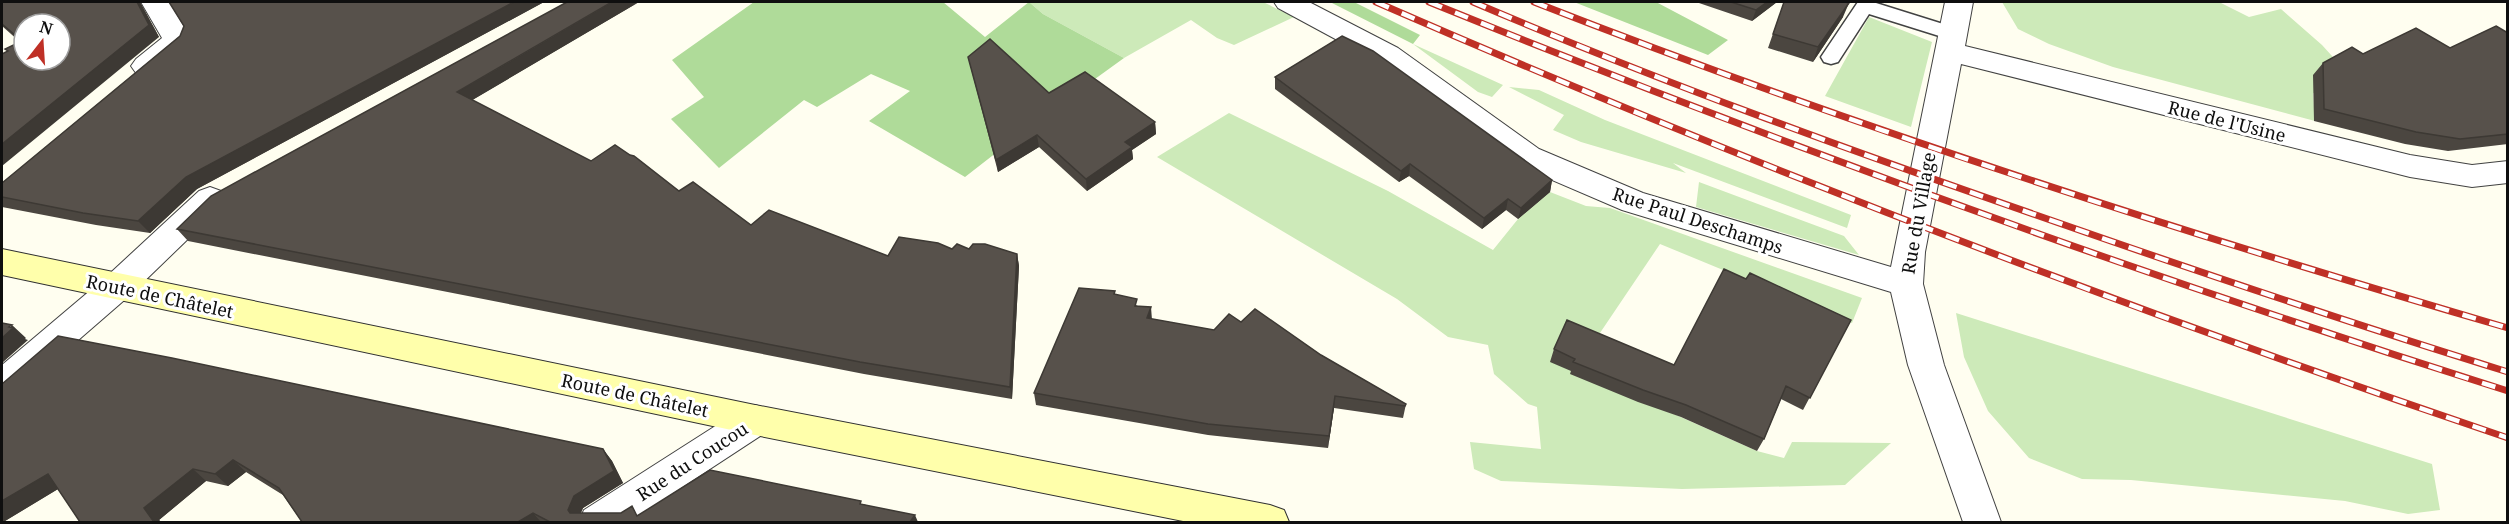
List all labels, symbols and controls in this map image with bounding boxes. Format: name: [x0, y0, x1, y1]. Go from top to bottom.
north arrow: [12, 12, 72, 72]
text: N: [37, 15, 56, 40]
street label: Rue de l'Usine: [2166, 95, 2288, 147]
street label: Rue du Village: [1895, 150, 1941, 276]
street label: Rue Paul Deschamps: [1610, 181, 1786, 259]
street label: Route de Châtelet: [84, 269, 236, 323]
street label: Route de Châtelet: [559, 368, 711, 422]
street label: Rue du Coucou: [632, 416, 753, 506]

